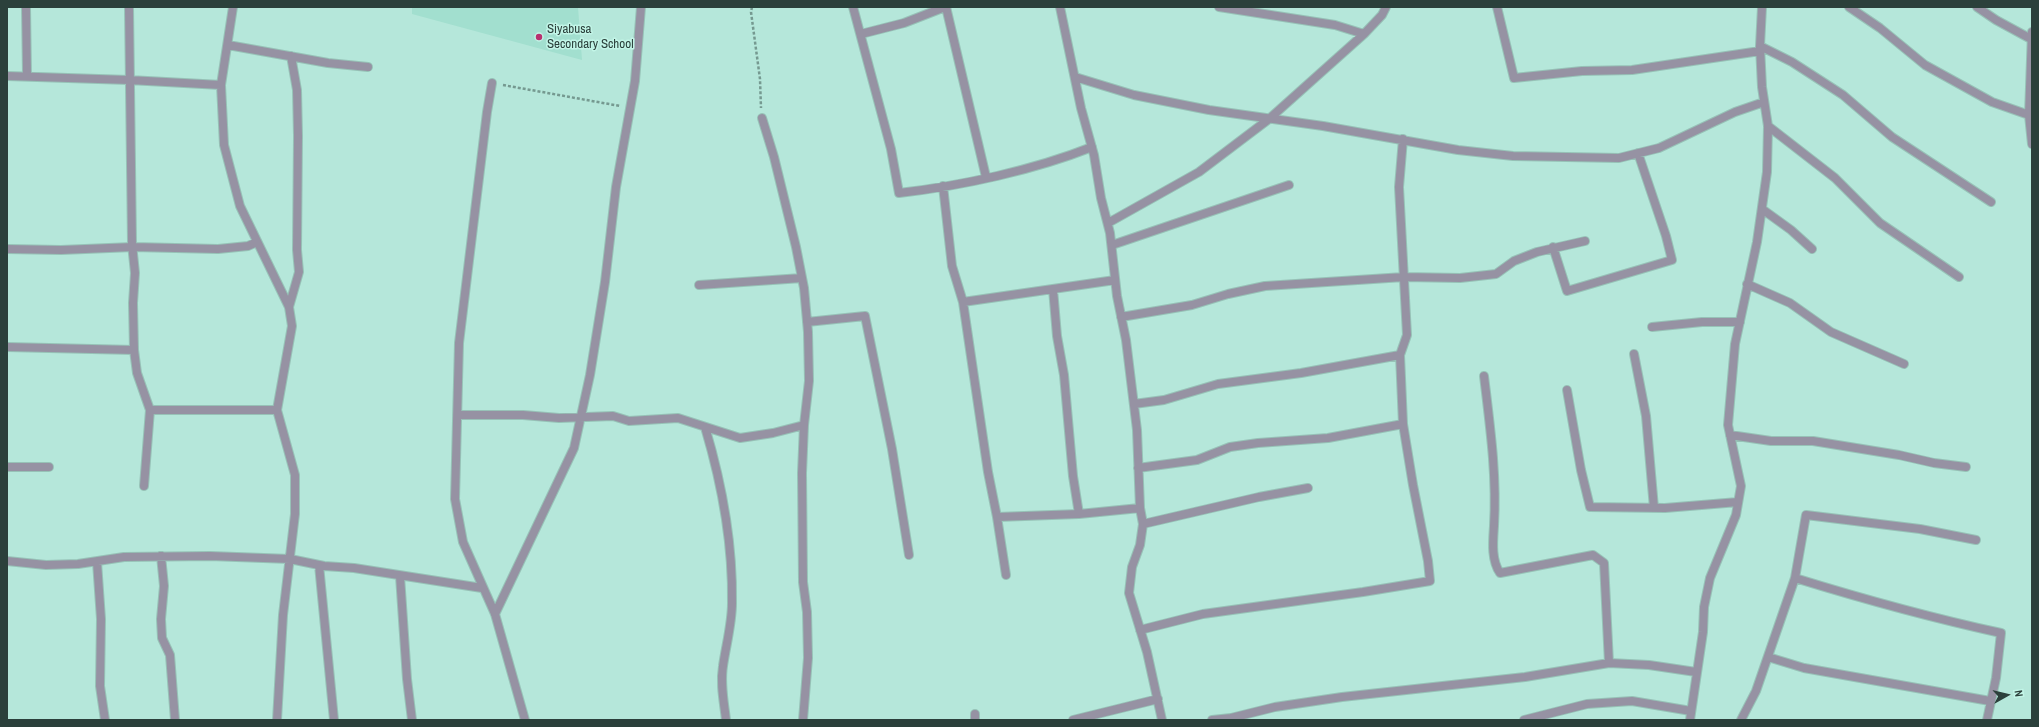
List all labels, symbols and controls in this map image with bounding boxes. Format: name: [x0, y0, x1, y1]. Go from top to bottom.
place label: Siyabusa Secondary School: [547, 22, 634, 53]
marker: Siyabusa Secondary School: [534, 32, 544, 42]
north arrow: [1987, 675, 2027, 715]
text: N: [2011, 689, 2026, 698]

